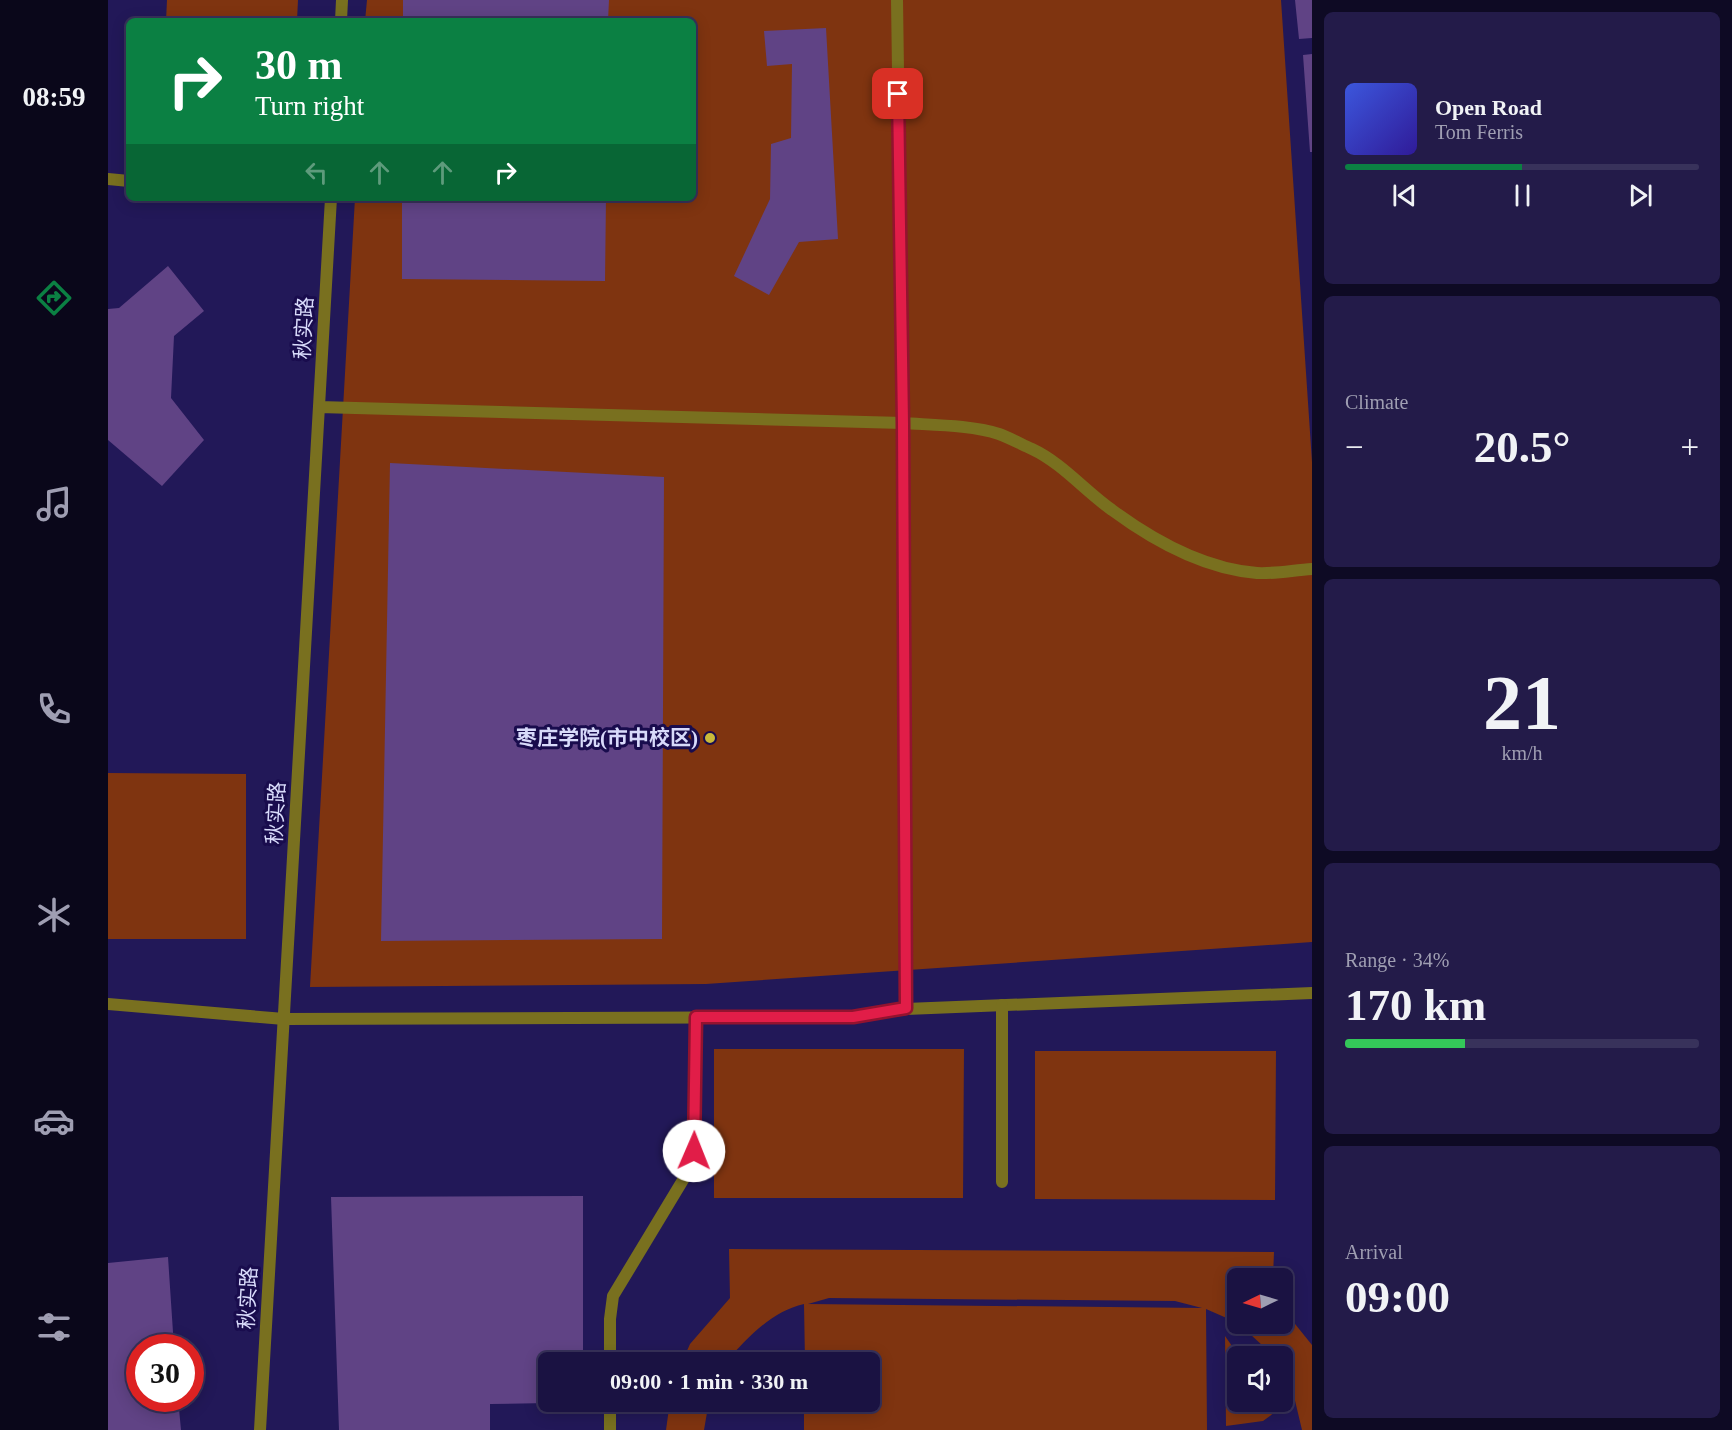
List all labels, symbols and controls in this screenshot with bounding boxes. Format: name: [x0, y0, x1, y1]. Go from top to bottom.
icon: right: [156, 42, 234, 120]
text: 30 m: [255, 42, 343, 88]
pin: [872, 68, 923, 119]
icon: arrive: [881, 77, 914, 110]
text: 08:59: [23, 82, 86, 112]
text: Turn right: [255, 91, 364, 121]
text: Open Road: [1435, 95, 1542, 120]
text: Tom Ferris: [1435, 121, 1523, 143]
icon: left: [300, 156, 333, 189]
icon: ahead: [363, 156, 396, 189]
icon: ahead: [426, 156, 459, 189]
icon: right: [489, 156, 522, 189]
icon: previous: [1388, 179, 1421, 212]
icon: pause: [1506, 179, 1539, 212]
icon: next: [1624, 179, 1657, 212]
icon: directions: [33, 277, 75, 319]
street label: 秋实路: [290, 296, 318, 360]
text: Climate: [1345, 391, 1408, 413]
text: 20.5°: [1474, 422, 1570, 472]
text: −: [1345, 429, 1364, 465]
text: +: [1680, 429, 1699, 465]
icon: music: [33, 483, 75, 525]
text: 21: [1483, 659, 1561, 746]
icon: phone: [33, 688, 75, 730]
place label: 枣庄学院(市中校区): [516, 726, 698, 750]
marker: 枣庄学院(市中校区): [703, 731, 717, 745]
text: km/h: [1501, 742, 1543, 764]
street label: 秋实路: [262, 781, 290, 845]
icon: climate: [33, 894, 75, 936]
text: Range · 34%: [1345, 949, 1449, 971]
text: 170 km: [1345, 980, 1486, 1030]
icon: car: [33, 1100, 75, 1142]
position arrow: [662, 1119, 726, 1183]
text: Arrival: [1345, 1241, 1403, 1263]
street label: 秋实路: [234, 1266, 262, 1330]
north arrow: [1227, 1268, 1293, 1334]
map controls: [1227, 1268, 1293, 1412]
text: 09:00: [1345, 1272, 1450, 1322]
icon: filters: [33, 1306, 75, 1348]
speed limit sign: 30: [126, 1334, 204, 1412]
button: sound: [1227, 1346, 1293, 1412]
text: 09:00 · 1 min · 330 m: [610, 1369, 808, 1394]

